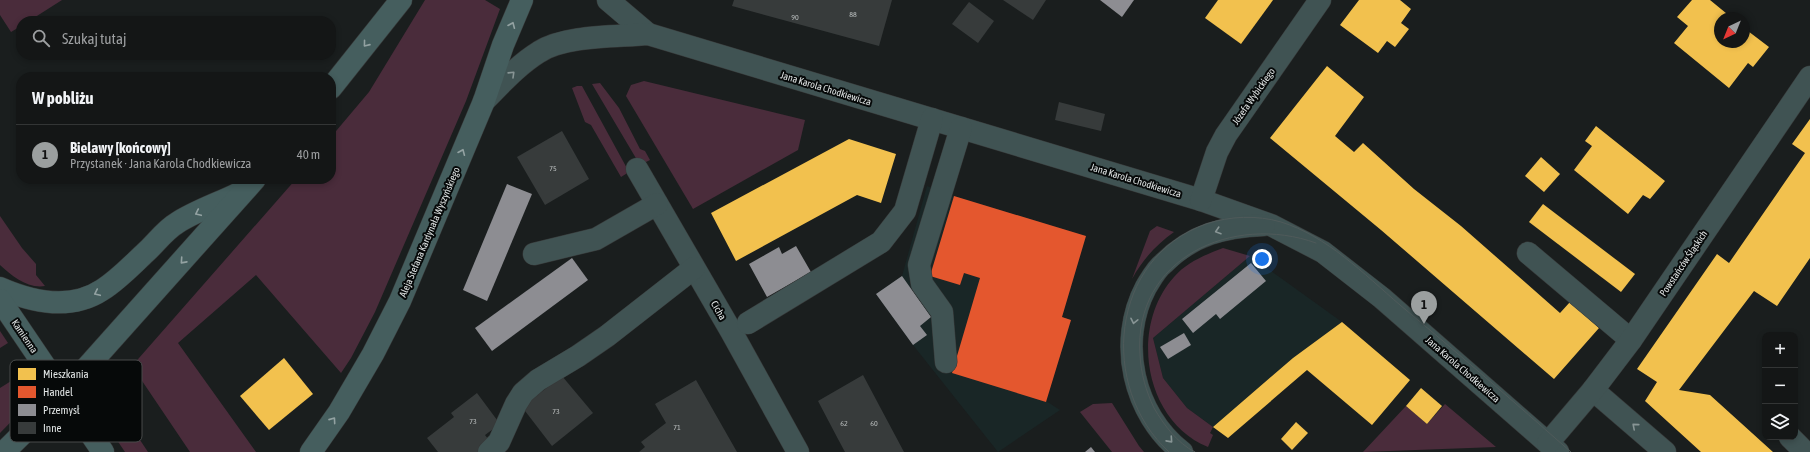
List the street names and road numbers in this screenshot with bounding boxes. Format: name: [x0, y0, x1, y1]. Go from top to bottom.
street label: Józefa Wybickiego: [1230, 66, 1277, 127]
street label: Jana Karola Chodkiewicza: [779, 69, 873, 108]
street label: Jana Karola Chodkiewicza: [1089, 161, 1183, 200]
street label: Aleja Stefana Kardynała Wyszyńskiego: [397, 165, 462, 299]
street label: Powstańców Śląskich: [1657, 228, 1710, 298]
street label: Cicha: [709, 299, 729, 322]
street label: Kamienna: [9, 318, 40, 355]
street label: Jana Karola Chodkiewicza: [1423, 334, 1502, 405]

